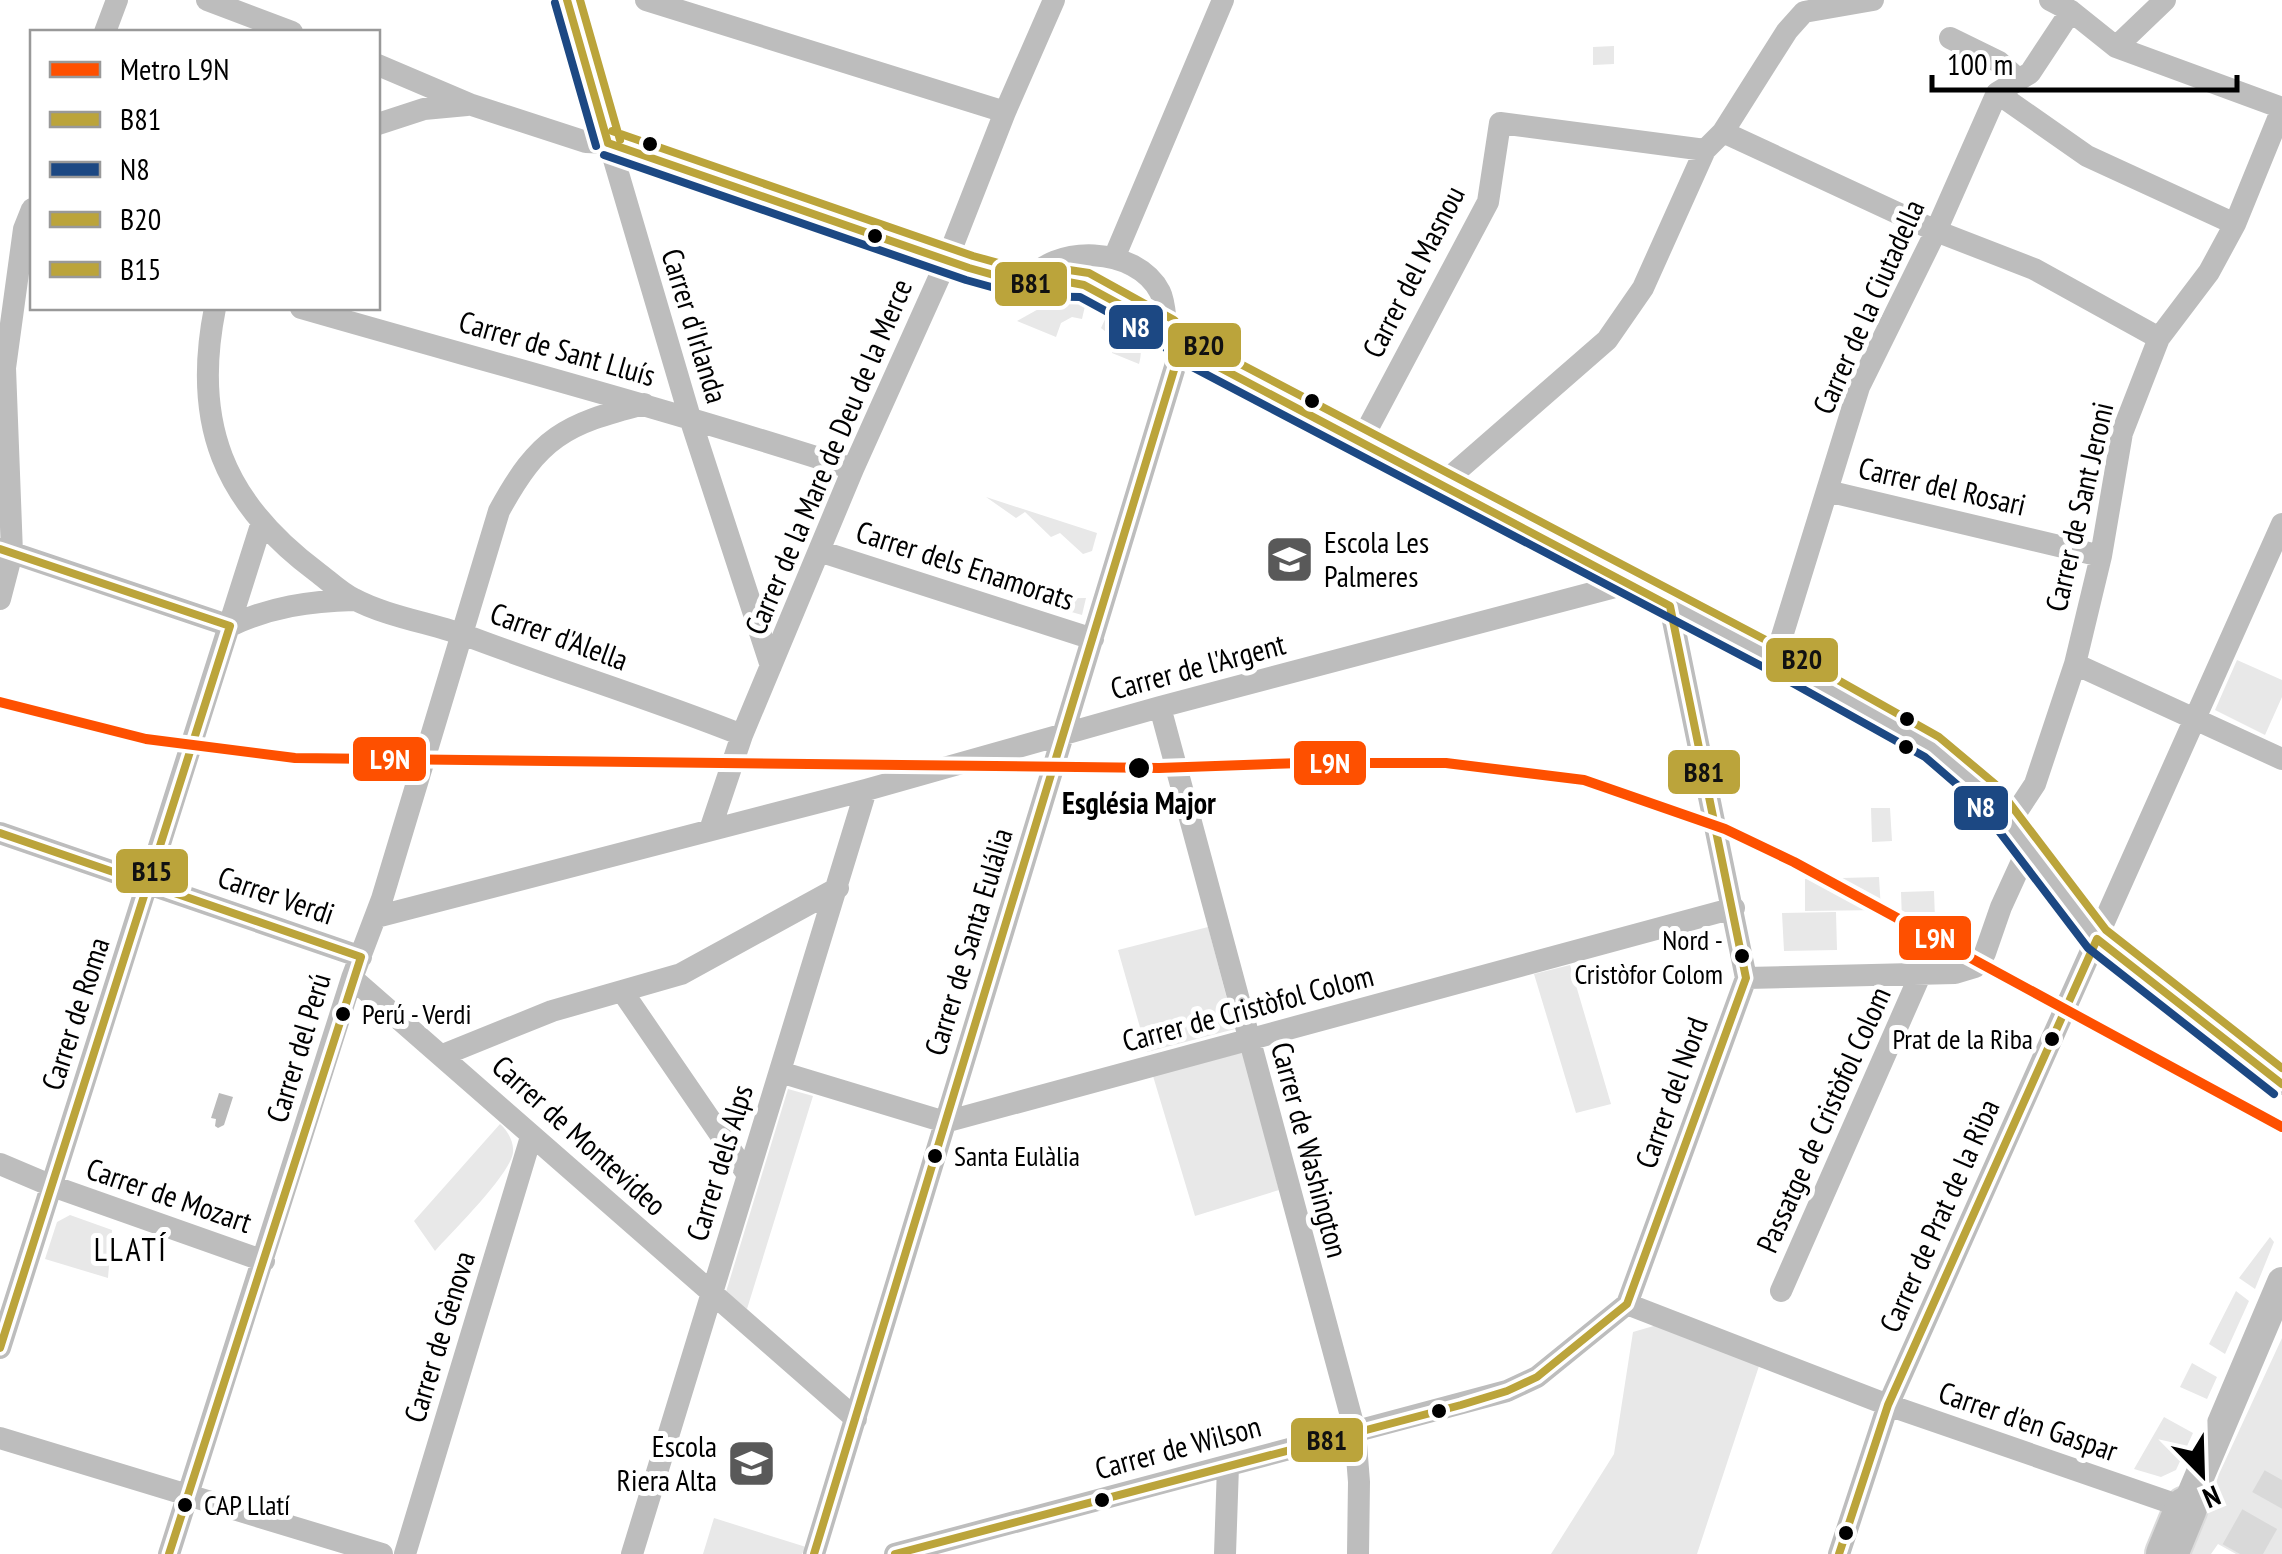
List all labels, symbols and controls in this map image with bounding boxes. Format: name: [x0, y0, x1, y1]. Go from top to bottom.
legend: [30, 30, 380, 310]
scale bar: [1932, 30, 2237, 92]
text: 100 m: [1947, 44, 2013, 83]
text: Metro L9N: [120, 49, 229, 88]
text: B81: [120, 99, 161, 138]
unlabelled marker: [640, 134, 660, 154]
text: N8: [120, 149, 150, 188]
street label: Carrer del Masnou: [1353, 179, 1473, 364]
street label: Carrer de la Ciutadella: [1803, 193, 1932, 420]
text: B20: [120, 199, 161, 238]
unlabelled marker: [865, 226, 885, 246]
street label: Carrer d'Irlanda: [653, 244, 737, 408]
text: B15: [120, 249, 161, 288]
line badge: B81: [993, 260, 1069, 308]
text: B81: [1011, 264, 1051, 301]
street label: Carrer de la Mare de Deu de la Merce: [735, 273, 920, 640]
street label: Carrer de Sant Lluís: [455, 301, 660, 394]
line badge: N8: [1107, 303, 1165, 351]
text: N8: [1122, 308, 1150, 345]
line badge: B20: [1166, 321, 1243, 369]
text: B20: [1184, 326, 1224, 363]
unlabelled marker: [1302, 391, 1322, 411]
street label: Carrer de Sant Jeroni: [2036, 398, 2122, 615]
street label: Carrer del Rosari: [1855, 447, 2030, 524]
street label: Carrer dels Enamorats: [852, 511, 1079, 618]
place label: Escola Les Palmeres: [1324, 522, 1429, 595]
school or university icon: Escola Les Palmeres: [1263, 534, 1315, 586]
street label: Carrer d'Alella: [485, 593, 634, 678]
street label: Carrer de l'Argent: [1106, 623, 1290, 708]
line badge: B20: [1764, 636, 1840, 684]
text: B20: [1782, 640, 1822, 677]
unlabelled marker: [1897, 709, 1917, 729]
line badge: L9N: [351, 735, 428, 783]
unlabelled marker: [1896, 737, 1916, 757]
line badge: L9N: [1292, 739, 1368, 787]
text: L9N: [370, 740, 410, 777]
text: L9N: [1310, 744, 1350, 781]
line badge: B81: [1666, 748, 1742, 796]
text: B81: [1684, 753, 1724, 790]
marker: Església Major: [1126, 755, 1152, 781]
place label: Església Major: [1062, 783, 1216, 822]
line badge: N8: [1952, 784, 2010, 832]
text: N8: [1967, 788, 1995, 825]
street label: Carrer de Santa Eulália: [914, 823, 1021, 1060]
line badge: B15: [114, 847, 190, 895]
text: B15: [132, 852, 172, 889]
street label: Carrer Verdi: [213, 857, 340, 933]
line badge: L9N: [1897, 914, 1973, 962]
text: L9N: [1915, 919, 1955, 956]
place label: Nord - Cristòfor Colom: [1574, 921, 1723, 992]
street label: Carrer de Roma: [32, 932, 118, 1095]
marker: Nord - Cristòfor Colom: [1732, 946, 1752, 966]
street label: Carrer de Cristòfol Colom: [1118, 955, 1378, 1060]
street label: Carrer del Perú: [256, 968, 339, 1127]
street label: Passatge de Cristòfol Colom: [1747, 981, 1899, 1258]
place label: Perú - Verdi: [362, 995, 471, 1032]
marker: Perú - Verdi: [333, 1004, 353, 1024]
street label: Carrer del Nord: [1625, 1012, 1716, 1173]
place label: Prat de la Riba: [1892, 1020, 2033, 1057]
marker: Prat de la Riba: [2042, 1029, 2062, 1049]
street label: Carrer de Washington: [1263, 1038, 1358, 1262]
street label: Carrer de Montevideo: [485, 1046, 676, 1224]
street label: Carrer dels Alps: [676, 1080, 761, 1245]
street label: Carrer de Prat de la Riba: [1870, 1093, 2008, 1338]
place label: Santa Eulàlia: [954, 1137, 1080, 1174]
marker: Santa Eulàlia: [925, 1146, 945, 1166]
street label: Carrer de Mozart: [82, 1148, 258, 1241]
district label: LLATÍ: [94, 1228, 168, 1270]
street label: Carrer de Gènova: [394, 1246, 483, 1427]
street label: Carrer d'en Gaspar: [1934, 1372, 2124, 1470]
unlabelled marker: [1429, 1401, 1449, 1421]
street label: Carrer de Wilson: [1090, 1406, 1265, 1487]
line badge: B81: [1289, 1416, 1365, 1464]
text: B81: [1307, 1421, 1347, 1458]
north arrow: [2152, 1424, 2252, 1524]
place label: Escola Riera Alta: [617, 1426, 717, 1499]
school or university icon: Escola Riera Alta: [726, 1438, 778, 1490]
text: N: [2198, 1477, 2226, 1517]
place label: CAP Llatí: [204, 1486, 290, 1523]
unlabelled marker: [1092, 1490, 1112, 1510]
marker: CAP Llatí: [175, 1495, 195, 1515]
unlabelled marker: [1836, 1523, 1856, 1543]

